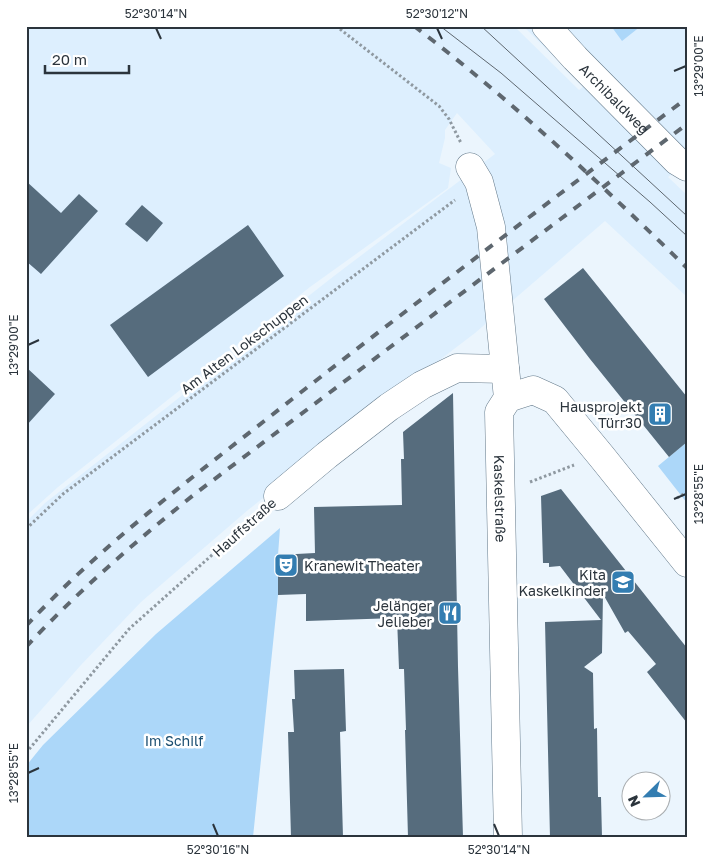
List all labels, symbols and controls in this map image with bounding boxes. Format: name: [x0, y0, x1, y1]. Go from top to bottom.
text: 52°30'14"N: [125, 6, 187, 21]
text: 52°30'12"N: [406, 6, 468, 21]
text: 13°29'00"E: [691, 35, 706, 97]
scale bar: [45, 42, 129, 74]
text: 20 m: [52, 50, 87, 68]
street label: Archibaldweg: [576, 60, 653, 137]
street label: Am Alten Lokschuppen: [177, 291, 311, 397]
text: 13°29'00"E: [6, 314, 21, 376]
place label: Hausprojekt Türr30: [560, 398, 642, 431]
building icon: Hausprojekt Türr30: [647, 401, 673, 427]
street label: Kaskelstraße: [491, 454, 510, 542]
text: 13°28'55"E: [691, 464, 706, 524]
street label: Hauffstraße: [209, 494, 279, 560]
theatre icon: Kranewit Theater: [273, 552, 299, 578]
place label: Kranewit Theater: [304, 557, 421, 574]
place label: Kita Kaskelkinder: [518, 566, 607, 599]
school or university icon: Kita Kaskelkinder: [610, 569, 636, 595]
place label: Jelänger Jelieber: [373, 597, 433, 630]
restaurant icon: Jelänger Jelieber: [437, 600, 463, 626]
park label: Im Schilf: [145, 732, 203, 749]
text: 13°28'55"E: [6, 743, 21, 803]
north arrow: [620, 770, 670, 820]
text: N: [624, 793, 643, 809]
text: 52°30'16"N: [187, 842, 249, 857]
text: 52°30'14"N: [468, 842, 530, 857]

